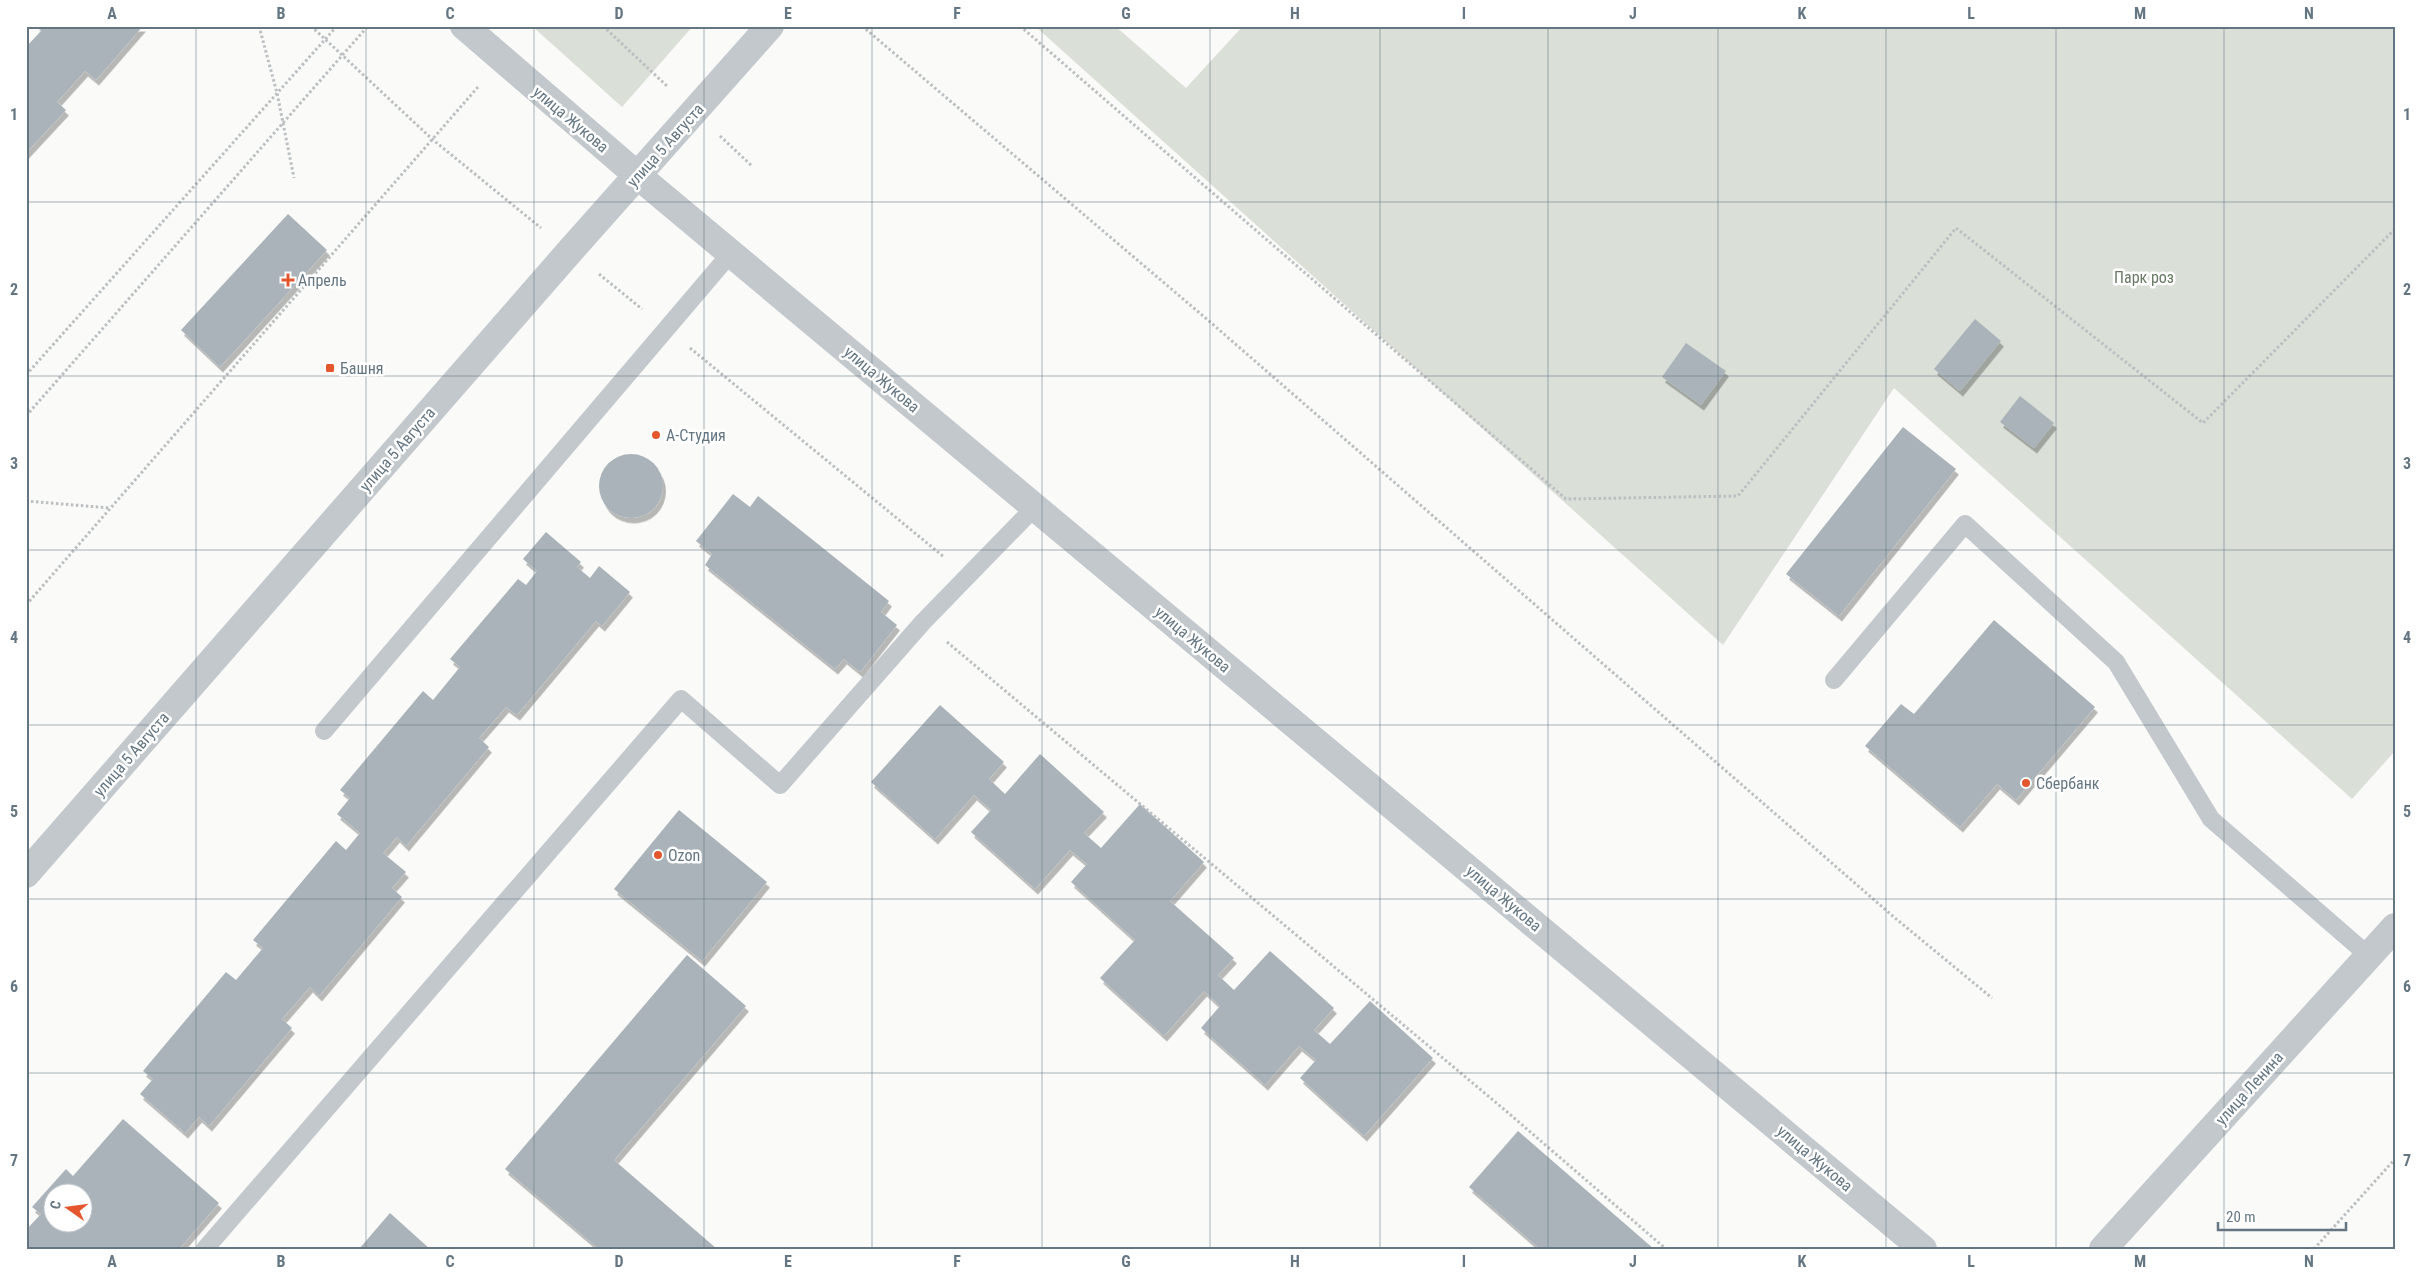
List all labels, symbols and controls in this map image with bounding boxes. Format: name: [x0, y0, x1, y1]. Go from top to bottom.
text: A: [107, 4, 117, 23]
text: B: [277, 4, 286, 23]
text: C: [445, 4, 455, 23]
text: D: [614, 4, 624, 23]
text: E: [784, 4, 792, 23]
text: F: [953, 4, 961, 23]
text: G: [1121, 4, 1131, 23]
text: H: [1290, 4, 1300, 23]
text: I: [1462, 4, 1466, 23]
text: J: [1629, 4, 1637, 23]
text: K: [1798, 4, 1807, 23]
text: L: [1967, 4, 1975, 23]
text: M: [2134, 4, 2146, 23]
text: N: [2304, 4, 2314, 23]
street label: улица Жукова: [529, 82, 612, 156]
street label: улица 5 Августа: [623, 100, 708, 191]
text: 1: [10, 105, 18, 124]
text: 1: [2403, 105, 2411, 124]
park label: Парк роз: [2114, 268, 2174, 287]
place label: Апрель: [298, 271, 347, 290]
marker: Апрель: [282, 274, 294, 286]
text: 2: [10, 280, 18, 299]
text: 2: [2403, 280, 2411, 299]
street label: улица Жукова: [840, 342, 923, 416]
place label: Башня: [340, 359, 384, 378]
marker: Башня: [324, 362, 336, 374]
street label: улица 5 Августа: [356, 403, 439, 495]
place label: А-Студия: [666, 426, 726, 445]
marker: А-Студия: [650, 429, 662, 441]
text: 3: [10, 454, 18, 473]
text: 3: [2403, 454, 2411, 473]
street label: улица Жукова: [1151, 602, 1234, 676]
text: 4: [10, 628, 18, 647]
text: 4: [2403, 628, 2411, 647]
street label: улица 5 Августа: [90, 708, 173, 800]
place label: Сбербанк: [2036, 774, 2100, 793]
marker: Сбербанк: [2020, 777, 2032, 789]
text: 5: [10, 802, 18, 821]
text: 5: [2403, 802, 2411, 821]
place label: Ozon: [668, 846, 700, 865]
marker: Ozon: [652, 849, 664, 861]
street label: улица Жукова: [1462, 861, 1545, 935]
text: 6: [10, 977, 18, 996]
text: 6: [2403, 977, 2411, 996]
street label: улица Ленина: [2212, 1048, 2287, 1129]
street label: улица Жукова: [1773, 1121, 1856, 1195]
text: 7: [10, 1151, 18, 1170]
text: 7: [2403, 1151, 2411, 1170]
north arrow: [42, 1182, 92, 1232]
text: С: [47, 1199, 64, 1211]
scale bar: [2218, 1200, 2346, 1232]
text: 20 m: [2226, 1208, 2256, 1226]
text: A: [107, 1252, 117, 1271]
text: B: [277, 1252, 286, 1271]
text: C: [445, 1252, 455, 1271]
text: D: [614, 1252, 624, 1271]
text: E: [784, 1252, 792, 1271]
text: F: [953, 1252, 961, 1271]
text: G: [1121, 1252, 1131, 1271]
text: H: [1290, 1252, 1300, 1271]
text: I: [1462, 1252, 1466, 1271]
text: J: [1629, 1252, 1637, 1271]
text: K: [1798, 1252, 1807, 1271]
text: L: [1967, 1252, 1975, 1271]
text: M: [2134, 1252, 2146, 1271]
text: N: [2304, 1252, 2314, 1271]

